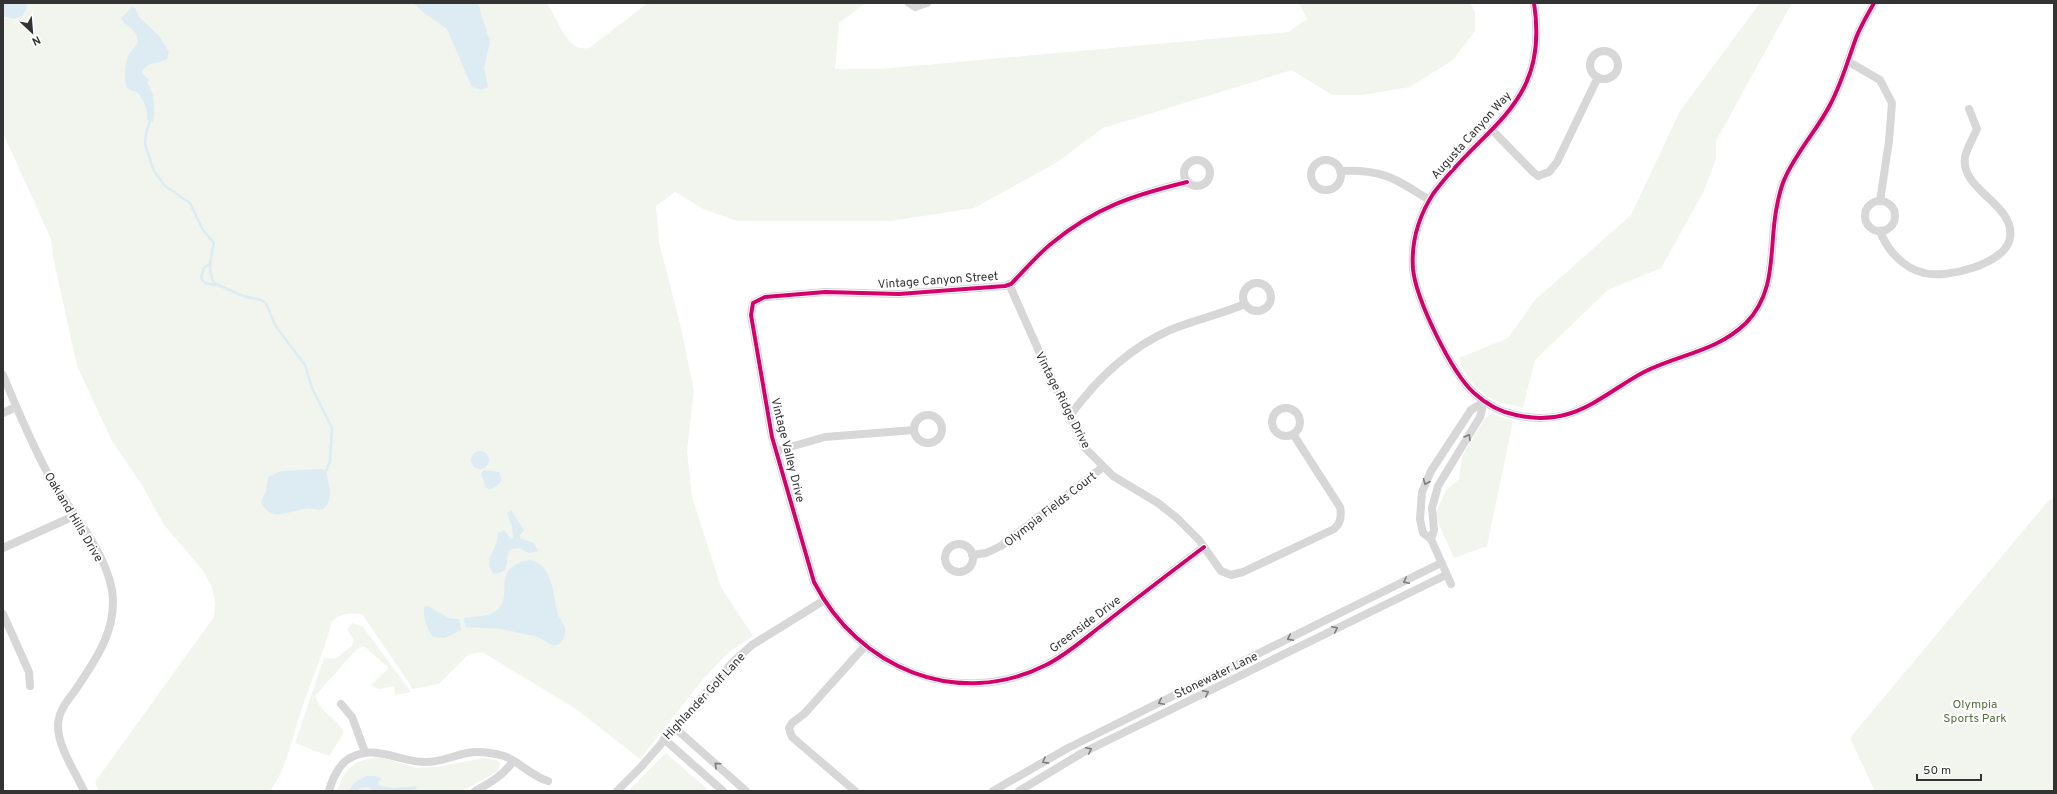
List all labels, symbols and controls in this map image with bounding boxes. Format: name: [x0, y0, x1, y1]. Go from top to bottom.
north arrow: [12, 12, 52, 52]
text: N: [29, 32, 43, 48]
street label: Augusta Canyon Way: [1428, 88, 1515, 183]
street label: Vintage Canyon Street: [877, 269, 999, 293]
street label: Vintage Ridge Drive: [1031, 349, 1093, 452]
street label: Vintage Valley Drive: [766, 396, 808, 504]
one-way arrow: [1463, 434, 1470, 441]
street label: Olympia Fields Court: [1001, 469, 1100, 551]
street label: Oakland Hills Drive: [40, 470, 106, 565]
one-way arrow: [1423, 477, 1431, 485]
one-way arrow: [1403, 576, 1411, 584]
street label: Greenside Drive: [1047, 593, 1125, 657]
one-way arrow: [1331, 627, 1338, 634]
one-way arrow: [1287, 634, 1294, 641]
street label: Stonewater Lane: [1172, 649, 1261, 703]
street label: Highlander Golf Lane: [660, 650, 749, 744]
one-way arrow: [1201, 690, 1209, 698]
one-way arrow: [1158, 697, 1165, 705]
park label: Olympia Sports Park: [1943, 697, 2007, 727]
one-way arrow: [1085, 747, 1092, 755]
one-way arrow: [1042, 756, 1049, 763]
scale bar: [1917, 756, 1981, 782]
one-way arrow: [714, 762, 722, 770]
text: 50 m: [1923, 763, 1951, 779]

